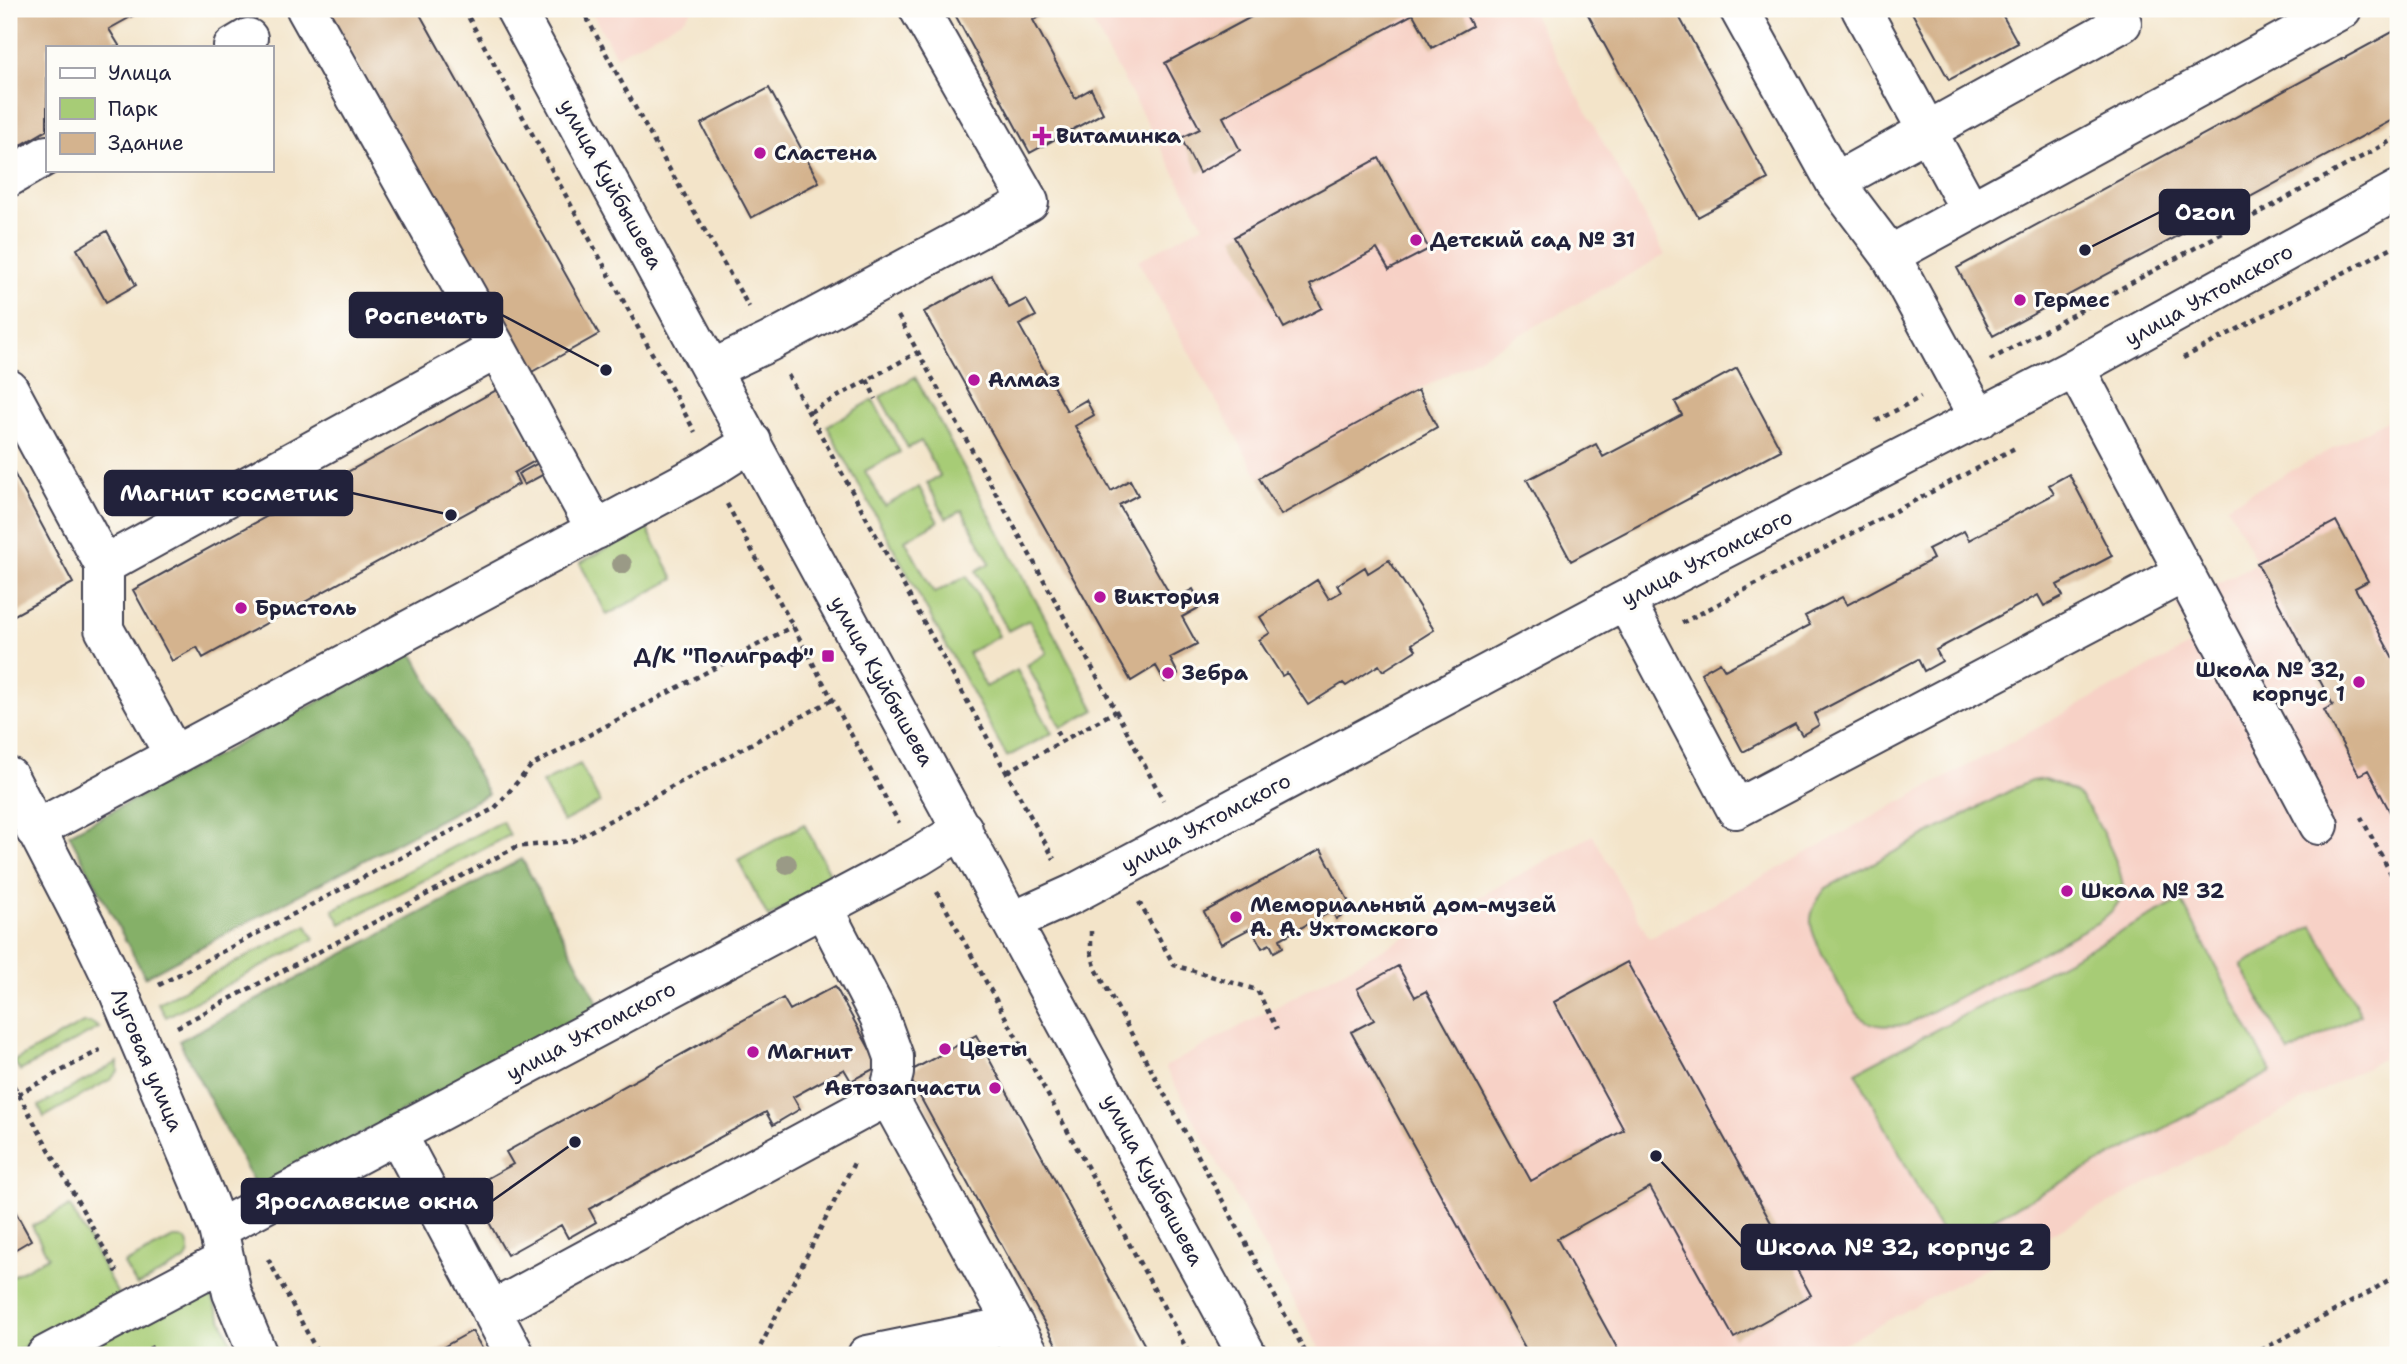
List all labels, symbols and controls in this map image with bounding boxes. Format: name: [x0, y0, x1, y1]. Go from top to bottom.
legend: [46, 46, 273, 172]
text: Улица: [108, 59, 171, 87]
street label: улица Куйбышева: [552, 94, 670, 274]
text: Парк: [108, 95, 158, 123]
place label: Витаминка: [1056, 122, 1182, 150]
marker: Витаминка: [1034, 128, 1050, 144]
text: Здание: [108, 129, 184, 157]
place label: Сластена: [774, 139, 877, 167]
marker: Сластена: [752, 145, 768, 161]
callout: Ozon: [2160, 190, 2249, 234]
text: Ozon: [2175, 197, 2235, 227]
place label: Детский сад № 31: [1430, 226, 1635, 254]
marker: Детский сад № 31: [1408, 232, 1424, 248]
street label: улица Ухтомского: [2120, 237, 2298, 353]
place label: Гермес: [2034, 286, 2110, 314]
marker: Гермес: [2012, 292, 2028, 308]
callout: Роспечать: [350, 293, 502, 337]
text: Роспечать: [364, 301, 488, 331]
place label: Алмаз: [988, 366, 1060, 394]
marker: Алмаз: [966, 372, 982, 388]
callout: Магнит косметик: [105, 471, 352, 515]
text: Магнит косметик: [120, 478, 338, 508]
street label: улица Ухтомского: [1617, 503, 1797, 613]
place label: Виктория: [1114, 583, 1220, 611]
marker: Виктория: [1092, 589, 1108, 605]
street label: улица Куйбышева: [823, 591, 941, 771]
place label: Бристоль: [255, 594, 357, 622]
marker: Бристоль: [233, 600, 249, 616]
place label: Д/К "Полиграф": [634, 642, 814, 670]
marker: Д/К "Полиграф": [820, 648, 836, 664]
place label: Школа № 32, корпус 1: [2196, 656, 2345, 708]
place label: Зебра: [1182, 659, 1249, 687]
marker: Зебра: [1160, 665, 1176, 681]
marker: Школа № 32, корпус 1: [2351, 674, 2367, 690]
street label: улица Ухтомского: [1116, 766, 1296, 880]
place label: Школа № 32: [2081, 877, 2225, 905]
marker: Школа № 32: [2059, 883, 2075, 899]
place label: Мемориальный дом-музей А. А. Ухтомского: [1250, 891, 1557, 943]
marker: Мемориальный дом-музей А. А. Ухтомского: [1228, 909, 1244, 925]
street label: улица Ухтомского: [501, 974, 681, 1088]
street label: Луговая улица: [104, 984, 190, 1136]
place label: Цветы: [959, 1035, 1027, 1063]
place label: Магнит: [767, 1038, 853, 1066]
marker: Цветы: [937, 1041, 953, 1057]
marker: Магнит: [745, 1044, 761, 1060]
place label: Автозапчасти: [824, 1074, 981, 1102]
marker: Автозапчасти: [987, 1080, 1003, 1096]
street label: улица Куйбышева: [1096, 1089, 1210, 1271]
callout: Ярославские окна: [242, 1179, 492, 1223]
text: Ярославские окна: [256, 1186, 478, 1216]
callout: Школа № 32, корпус 2: [1742, 1225, 2049, 1269]
text: Школа № 32, корпус 2: [1755, 1232, 2035, 1262]

